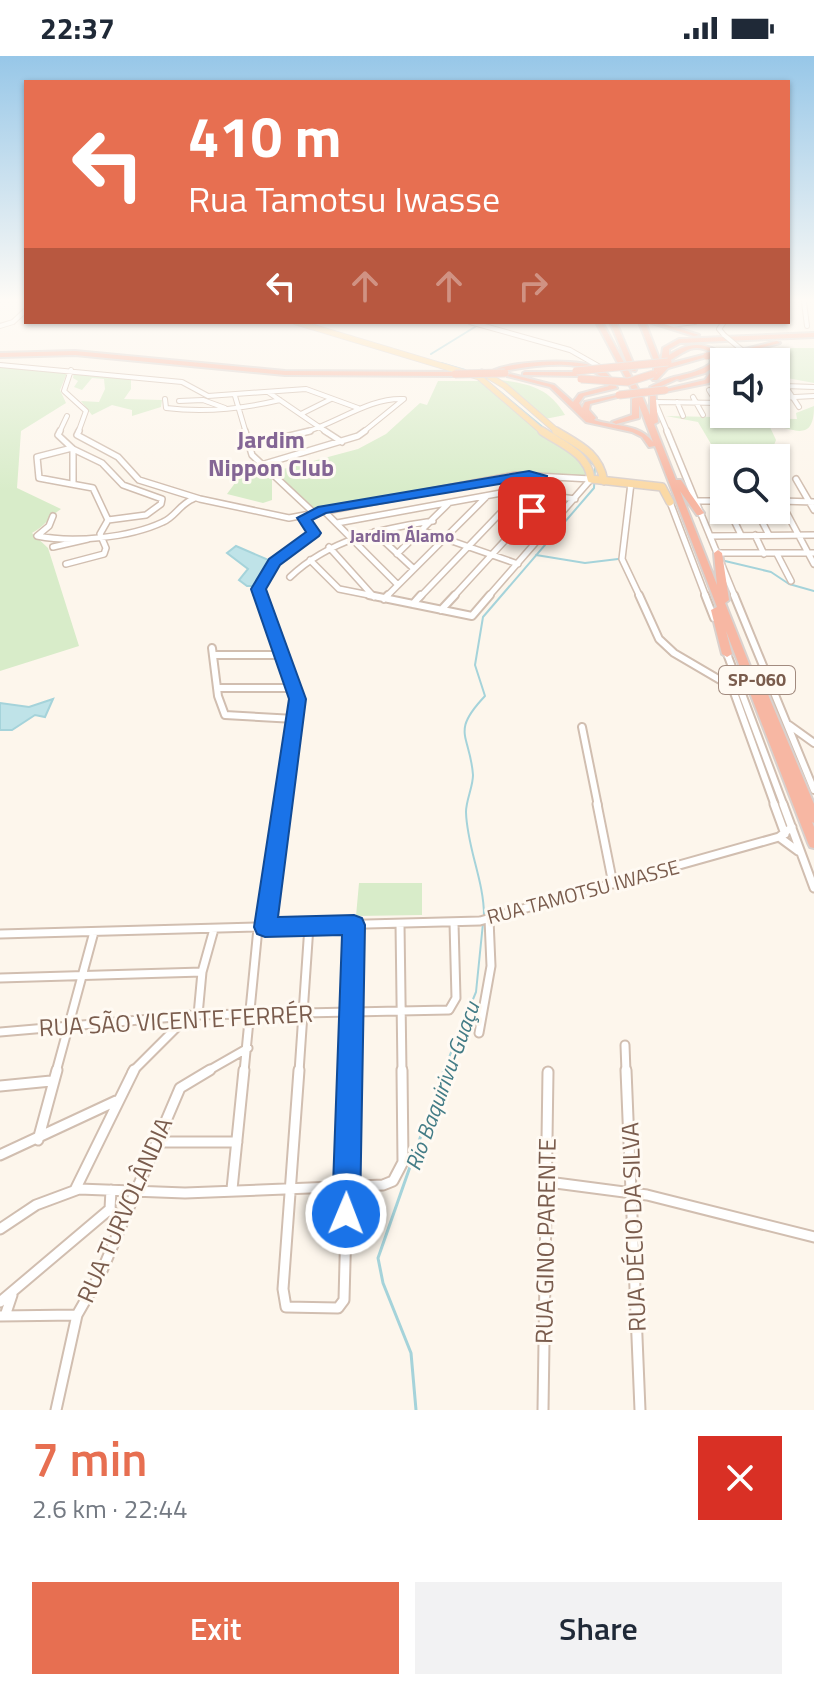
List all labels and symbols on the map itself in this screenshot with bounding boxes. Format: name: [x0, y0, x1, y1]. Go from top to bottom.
district label: Jardim Nippon Club: [208, 421, 334, 485]
pin: [498, 477, 566, 545]
district label: Jardim Álamo: [350, 522, 454, 549]
road number: SP-060: [719, 666, 795, 694]
street label: RUA TAMOTSU IWASSE: [483, 851, 682, 932]
street label: RUA SÃO VICENTE FERRÉR: [38, 995, 314, 1045]
water label: Rio Baquirivu-Guaçu: [396, 995, 489, 1175]
street label: RUA TURVOLÂNDIA: [67, 1111, 181, 1308]
street label: RUA DÉCIO DA SILVA: [611, 1122, 655, 1332]
street label: RUA GINO PARENTE: [525, 1138, 565, 1344]
position arrow: [304, 1172, 388, 1256]

